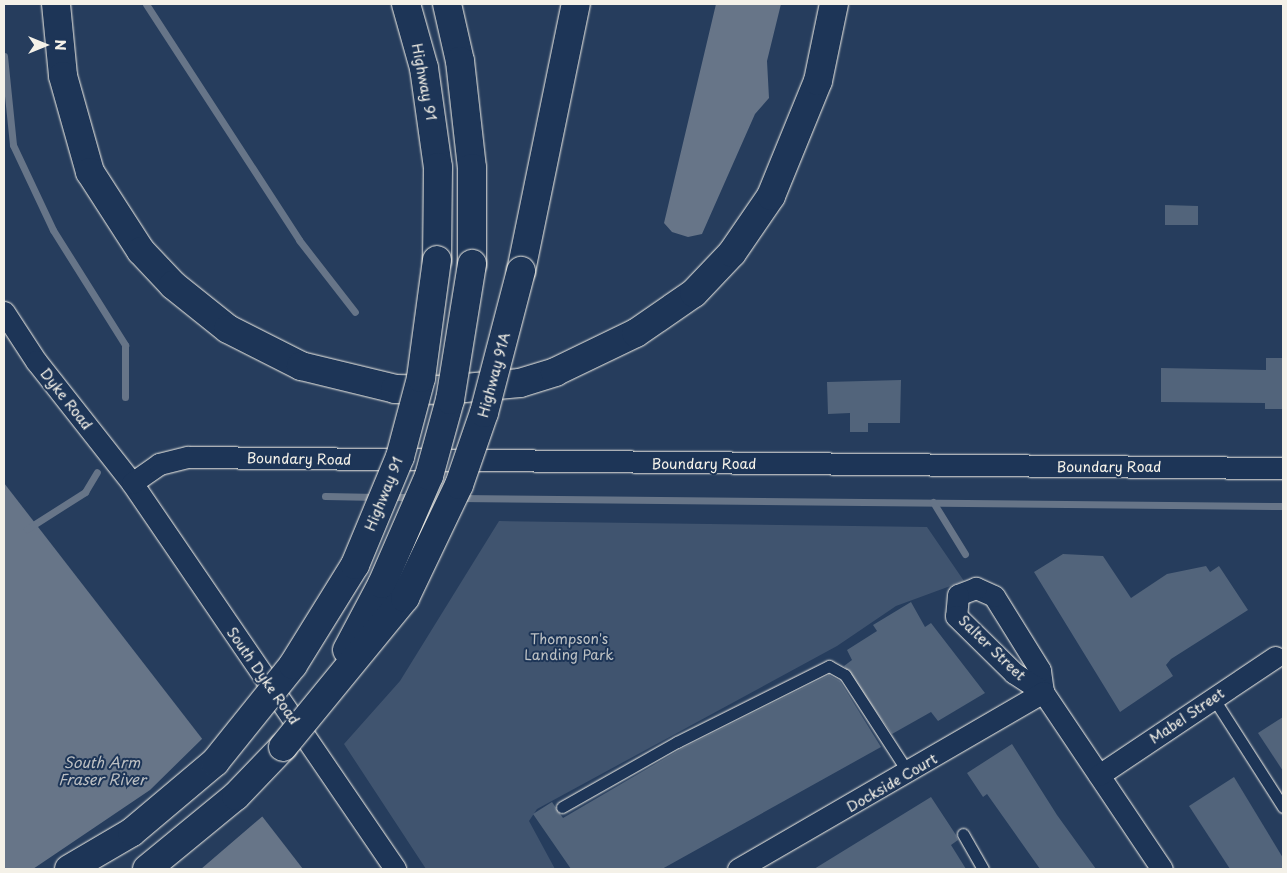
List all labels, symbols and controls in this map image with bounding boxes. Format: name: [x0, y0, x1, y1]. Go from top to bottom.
north arrow: [20, 20, 70, 70]
text: N: [50, 39, 71, 51]
street label: Highway 91: [408, 42, 440, 122]
street label: Highway 91A: [475, 331, 513, 419]
street label: Dyke Road: [37, 365, 95, 433]
street label: Boundary Road: [247, 450, 351, 468]
street label: Highway 91: [362, 455, 406, 533]
street label: Boundary Road: [652, 456, 756, 472]
street label: Boundary Road: [1057, 459, 1161, 475]
street label: Salter Street: [955, 612, 1029, 684]
street label: South Dyke Road: [223, 623, 303, 729]
park label: Thompson's Landing Park: [524, 631, 614, 664]
street label: Mabel Street: [1146, 685, 1228, 747]
street label: Dockside Court: [843, 750, 941, 816]
water label: South Arm Fraser River: [58, 752, 146, 787]

